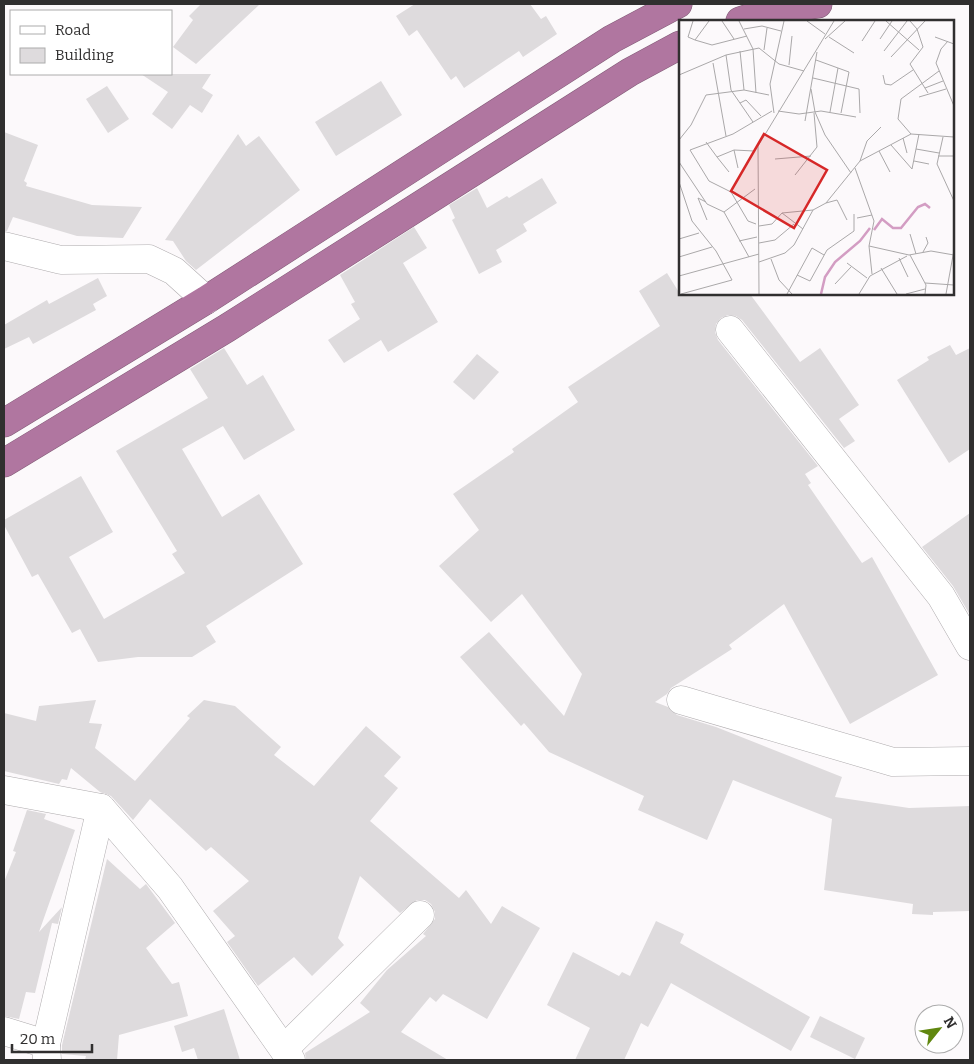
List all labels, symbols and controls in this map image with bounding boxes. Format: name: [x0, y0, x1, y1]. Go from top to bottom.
legend: [10, 10, 172, 75]
inset map: [679, 20, 954, 295]
text: Road: [55, 21, 90, 39]
text: Building: [55, 46, 114, 64]
north arrow: [914, 1004, 964, 1054]
text: N: [940, 1014, 960, 1032]
scale bar: [12, 1022, 92, 1054]
text: 20 m: [20, 1030, 56, 1048]

